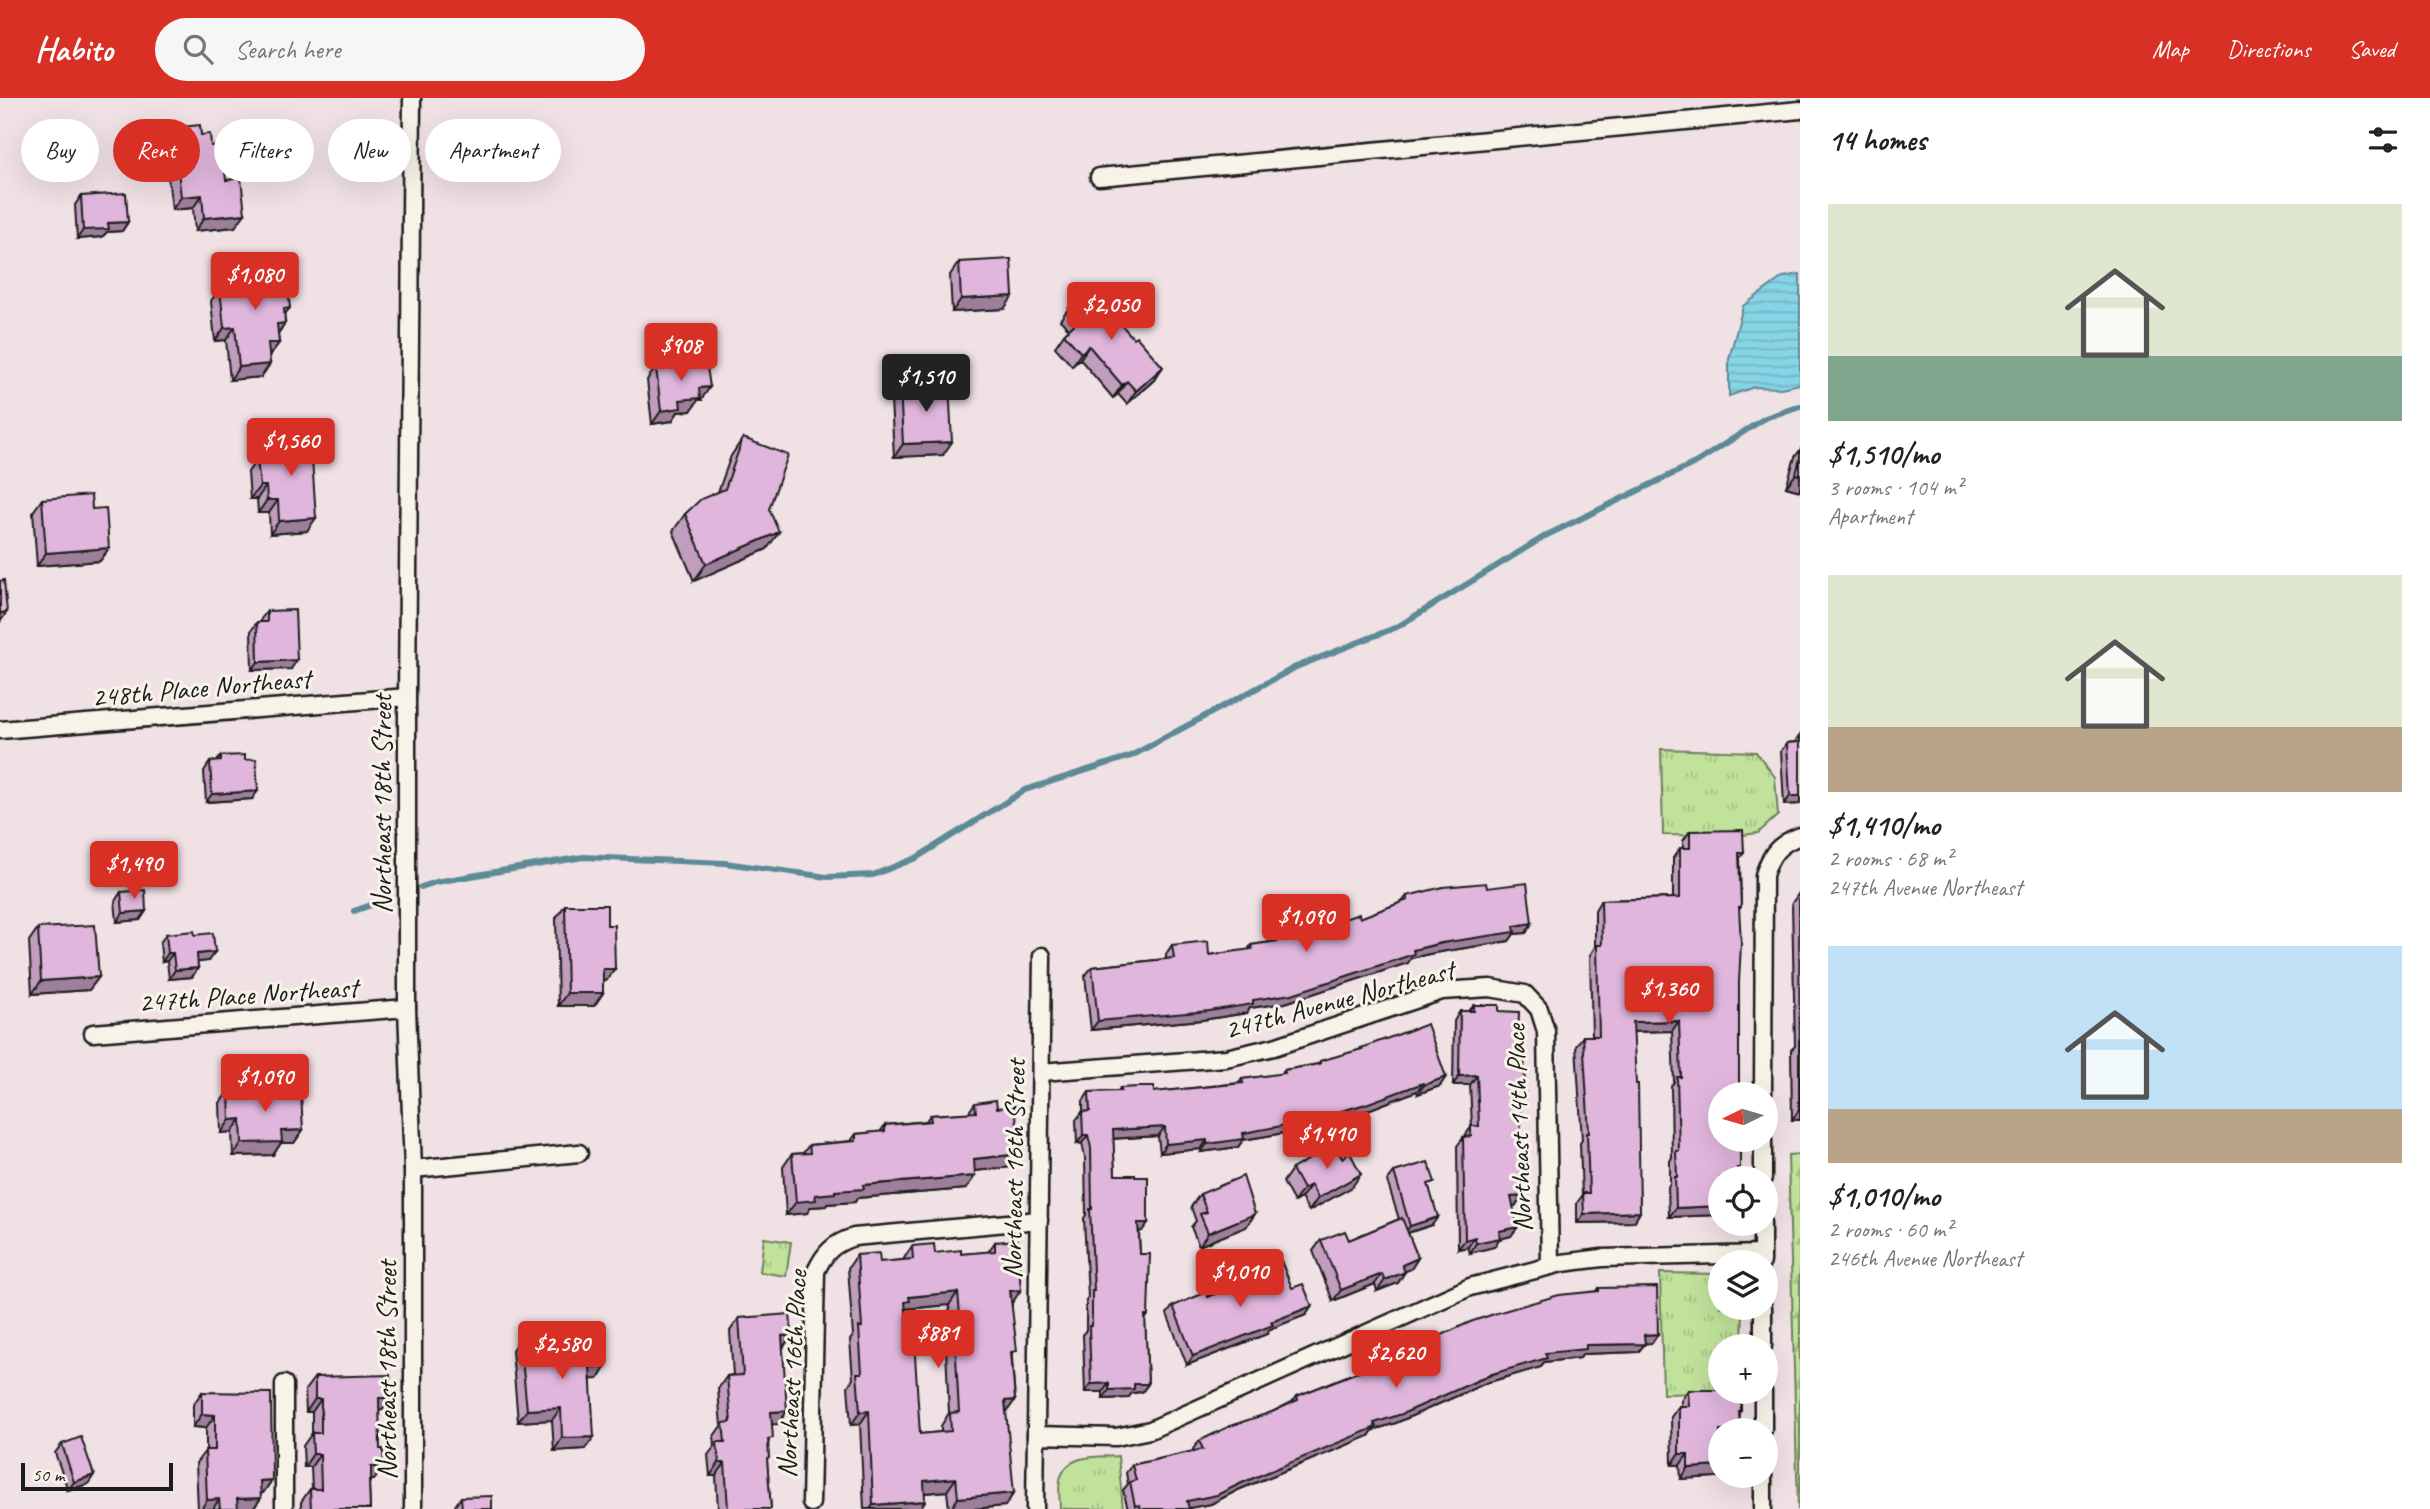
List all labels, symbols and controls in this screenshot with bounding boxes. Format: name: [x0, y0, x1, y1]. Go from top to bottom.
search box: [155, 18, 645, 81]
text: Habito: [35, 28, 113, 70]
icon: search: [179, 30, 217, 68]
text: Search here: [235, 33, 341, 66]
text: Map: [2152, 34, 2189, 64]
text: Directions: [2227, 34, 2310, 64]
text: Saved: [2348, 34, 2395, 64]
chip: Buy: [21, 119, 99, 182]
chip: Rent: [113, 119, 200, 182]
chip: Filters: [214, 119, 314, 182]
chip: New: [328, 119, 411, 182]
chip: Apartment: [425, 119, 561, 182]
text: 14 homes: [1828, 121, 1926, 159]
icon: filters: [2364, 121, 2402, 159]
icon: home: [2052, 250, 2178, 376]
pin: $1,080: [198, 252, 312, 312]
text: $1,080: [227, 260, 283, 289]
pin: $2,050: [1054, 282, 1168, 342]
text: $2,050: [1083, 290, 1139, 319]
pin: $908: [640, 324, 722, 383]
text: $908: [660, 331, 702, 360]
pin: $1,510: [869, 354, 983, 414]
text: $1,510: [898, 362, 954, 391]
pin: $1,560: [234, 418, 348, 478]
text: $1,560: [263, 426, 319, 455]
text: $1,510/mo: [1828, 435, 1939, 473]
text: 3 rooms · 104 m²: [1828, 473, 1963, 502]
text: Apartment: [1828, 502, 1913, 531]
icon: home: [2052, 621, 2178, 747]
street label: 248th Place Northeast: [90, 660, 316, 714]
street label: Northeast 18th Street: [364, 692, 399, 914]
text: $1,410/mo: [1828, 806, 1940, 844]
pin: $1,490: [77, 842, 191, 901]
text: 2 rooms · 68 m²: [1828, 844, 1952, 873]
text: $1,490: [106, 849, 162, 878]
text: 247th Avenue Northeast: [1828, 873, 2022, 902]
pin: $1,090: [1249, 894, 1363, 954]
text: $1,090: [1278, 902, 1334, 931]
street label: 247th Avenue Northeast: [1221, 951, 1461, 1047]
pin: $1,360: [1612, 967, 1726, 1026]
street label: 247th Place Northeast: [137, 969, 362, 1020]
text: $1,360: [1641, 974, 1697, 1003]
icon: home: [2052, 992, 2178, 1118]
street label: Northeast 14th Place: [1497, 1022, 1540, 1232]
pin: $1,090: [208, 1054, 322, 1114]
street label: Northeast 16th Street: [994, 1056, 1033, 1279]
text: $1,090: [237, 1062, 293, 1091]
north arrow: [1708, 1082, 1778, 1152]
map controls: [1708, 1082, 1778, 1488]
pin: $1,410: [1270, 1112, 1384, 1171]
text: $1,410: [1299, 1119, 1355, 1148]
button: locate: [1708, 1166, 1778, 1236]
text: $1,010/mo: [1828, 1177, 1940, 1215]
text: 2 rooms · 60 m²: [1828, 1215, 1952, 1244]
text: 246th Avenue Northeast: [1828, 1244, 2022, 1273]
pin: $1,010: [1183, 1250, 1297, 1309]
button: layers: [1708, 1250, 1778, 1320]
text: $1,010: [1212, 1257, 1268, 1286]
street label: Northeast 18th Street: [369, 1258, 404, 1480]
street label: Northeast 16th Place: [769, 1267, 815, 1479]
pin: $881: [897, 1310, 979, 1370]
text: $881: [917, 1318, 959, 1347]
pin: $2,580: [505, 1322, 619, 1381]
text: $2,580: [534, 1329, 590, 1358]
pin: $2,620: [1339, 1330, 1453, 1390]
button: +: [1708, 1334, 1778, 1404]
text: $2,620: [1368, 1338, 1424, 1367]
button: −: [1708, 1418, 1778, 1488]
scale bar: [21, 1460, 173, 1492]
text: 50 m: [32, 1463, 64, 1487]

